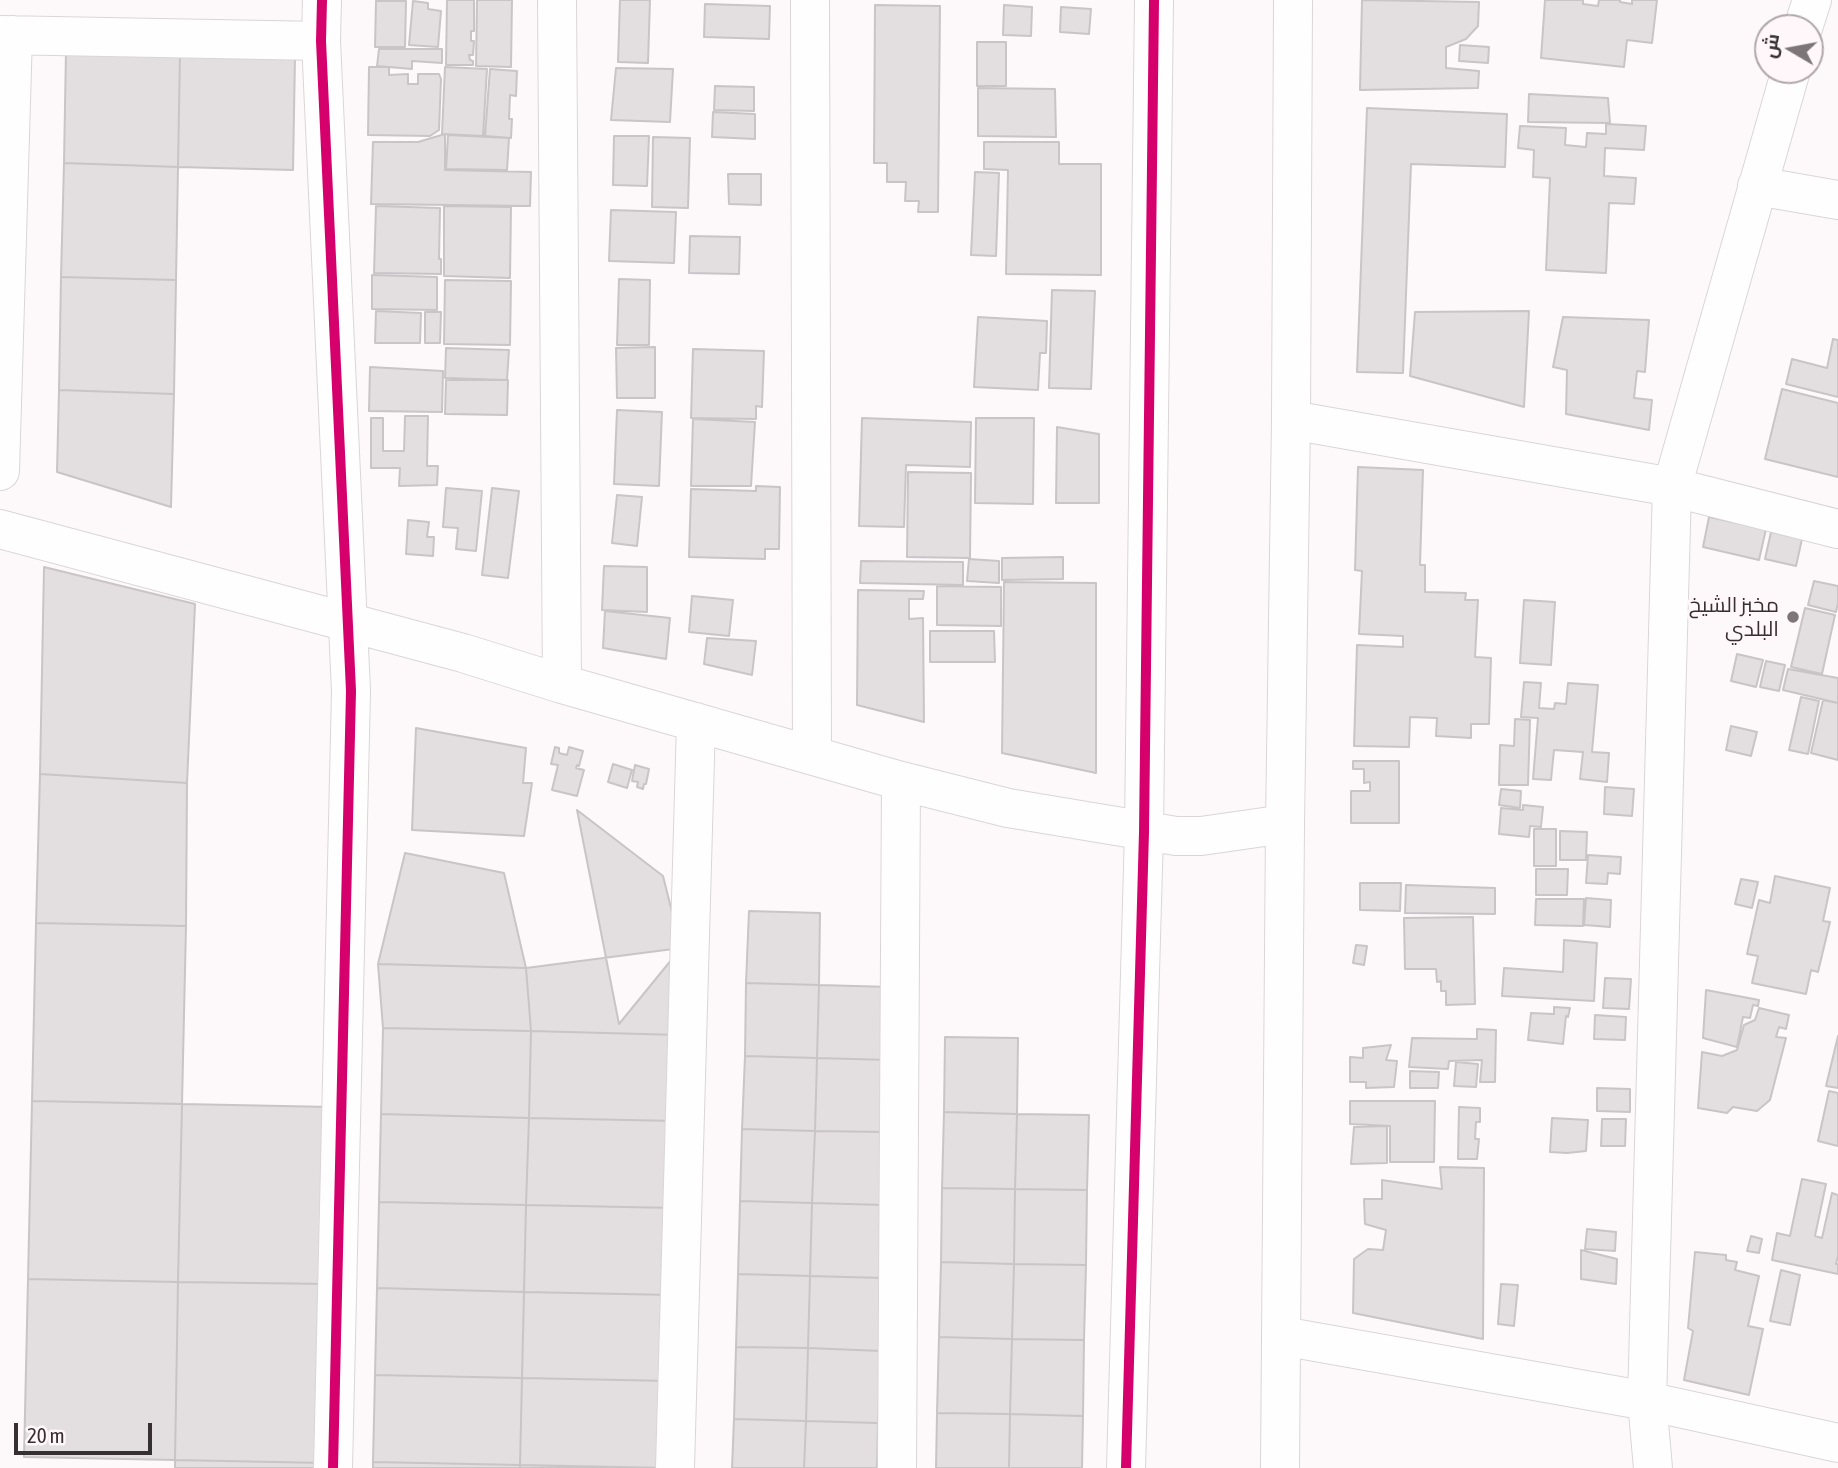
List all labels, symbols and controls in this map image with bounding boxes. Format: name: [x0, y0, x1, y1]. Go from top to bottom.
north arrow: [1754, 14, 1824, 84]
text: ش: [1757, 32, 1783, 60]
place label: مخبز الشيخ البلدي: [1689, 592, 1779, 642]
marker: مخبز الشيخ البلدي: [1785, 609, 1801, 625]
scale bar: [18, 1408, 156, 1452]
text: 20 m: [27, 1423, 65, 1447]

